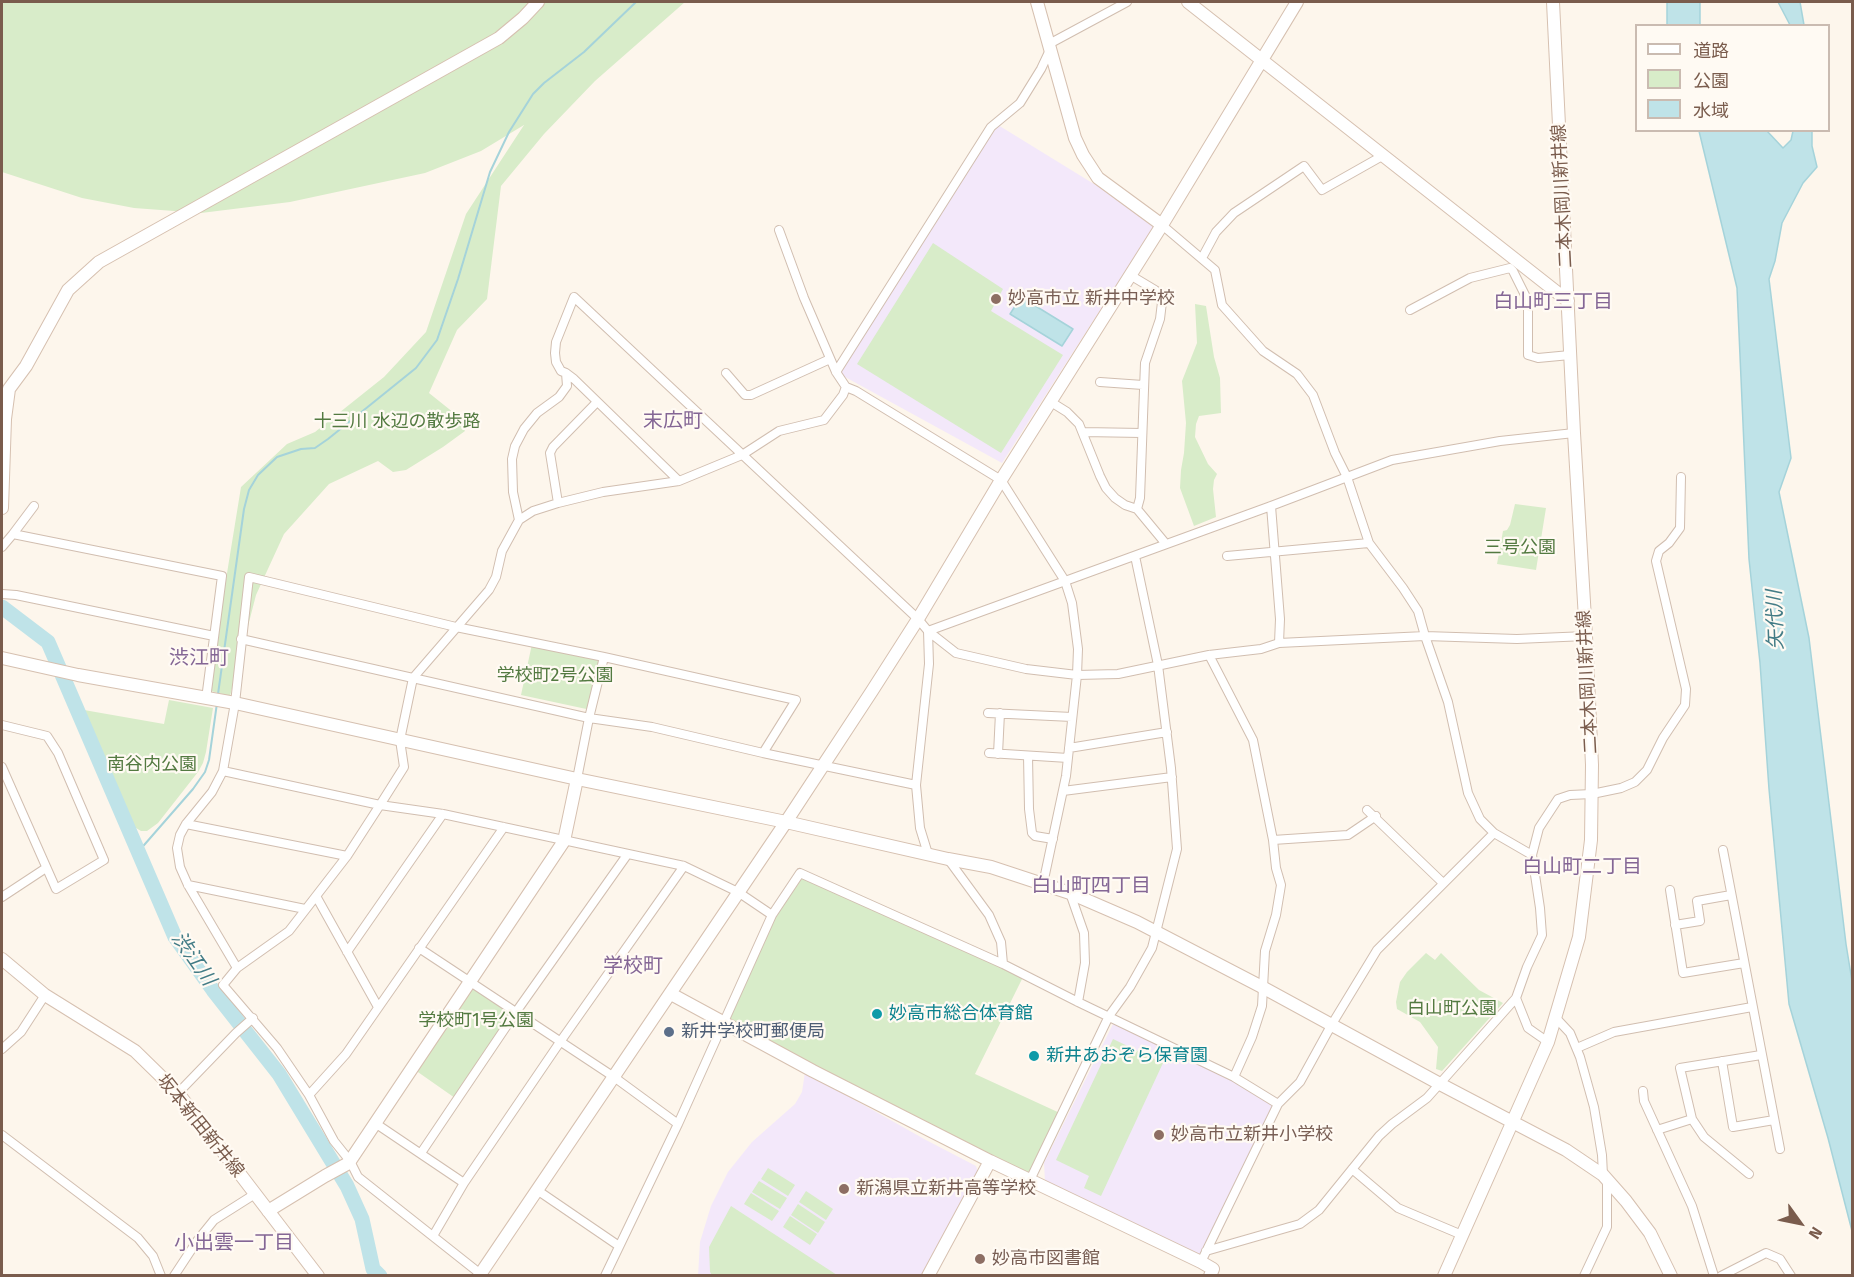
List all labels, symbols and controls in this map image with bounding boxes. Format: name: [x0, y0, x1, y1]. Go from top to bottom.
legend: [1635, 24, 1830, 132]
text: 道路: [1693, 40, 1729, 62]
text: 公園: [1693, 70, 1729, 92]
text: 水域: [1693, 100, 1729, 122]
street label: 二本木岡川新井線: [1548, 124, 1578, 268]
place label: 妙高市立 新井中学校: [1008, 288, 1175, 310]
district label: 白山町三丁目: [1493, 290, 1613, 314]
marker: 妙高市立 新井中学校: [989, 292, 1003, 306]
district label: 末広町: [643, 409, 703, 433]
park label: 十三川 水辺の散歩路: [314, 411, 480, 433]
park label: 三号公園: [1484, 537, 1556, 559]
water label: 矢代川: [1763, 590, 1789, 650]
street label: 二本木岡川新井線: [1573, 610, 1603, 754]
district label: 渋江町: [169, 646, 229, 670]
park label: 学校町2号公園: [497, 665, 613, 687]
park label: 南谷内公園: [107, 754, 197, 776]
district label: 白山町二丁目: [1522, 855, 1642, 879]
district label: 白山町四丁目: [1031, 874, 1151, 898]
water label: 渋江川: [166, 928, 220, 990]
district label: 学校町: [603, 954, 663, 978]
park label: 白山町公園: [1407, 998, 1497, 1020]
place label: 妙高市総合体育館: [889, 1003, 1033, 1025]
marker: 妙高市総合体育館: [870, 1007, 884, 1021]
park label: 学校町1号公園: [418, 1010, 534, 1032]
place label: 新井学校町郵便局: [681, 1021, 825, 1043]
marker: 新井学校町郵便局: [662, 1025, 676, 1039]
place label: 新井あおぞら保育園: [1046, 1045, 1208, 1067]
marker: 新井あおぞら保育園: [1027, 1049, 1041, 1063]
street label: 坂本新田新井線: [152, 1070, 248, 1182]
place label: 妙高市立新井小学校: [1171, 1124, 1333, 1146]
marker: 妙高市立新井小学校: [1152, 1128, 1166, 1142]
place label: 新潟県立新井高等学校: [856, 1178, 1036, 1200]
marker: 新潟県立新井高等学校: [837, 1182, 851, 1196]
north arrow: [1770, 1193, 1830, 1253]
text: N: [1805, 1223, 1826, 1243]
district label: 小出雲一丁目: [174, 1231, 294, 1255]
place label: 妙高市図書館: [992, 1248, 1100, 1270]
marker: 妙高市図書館: [973, 1252, 987, 1266]

